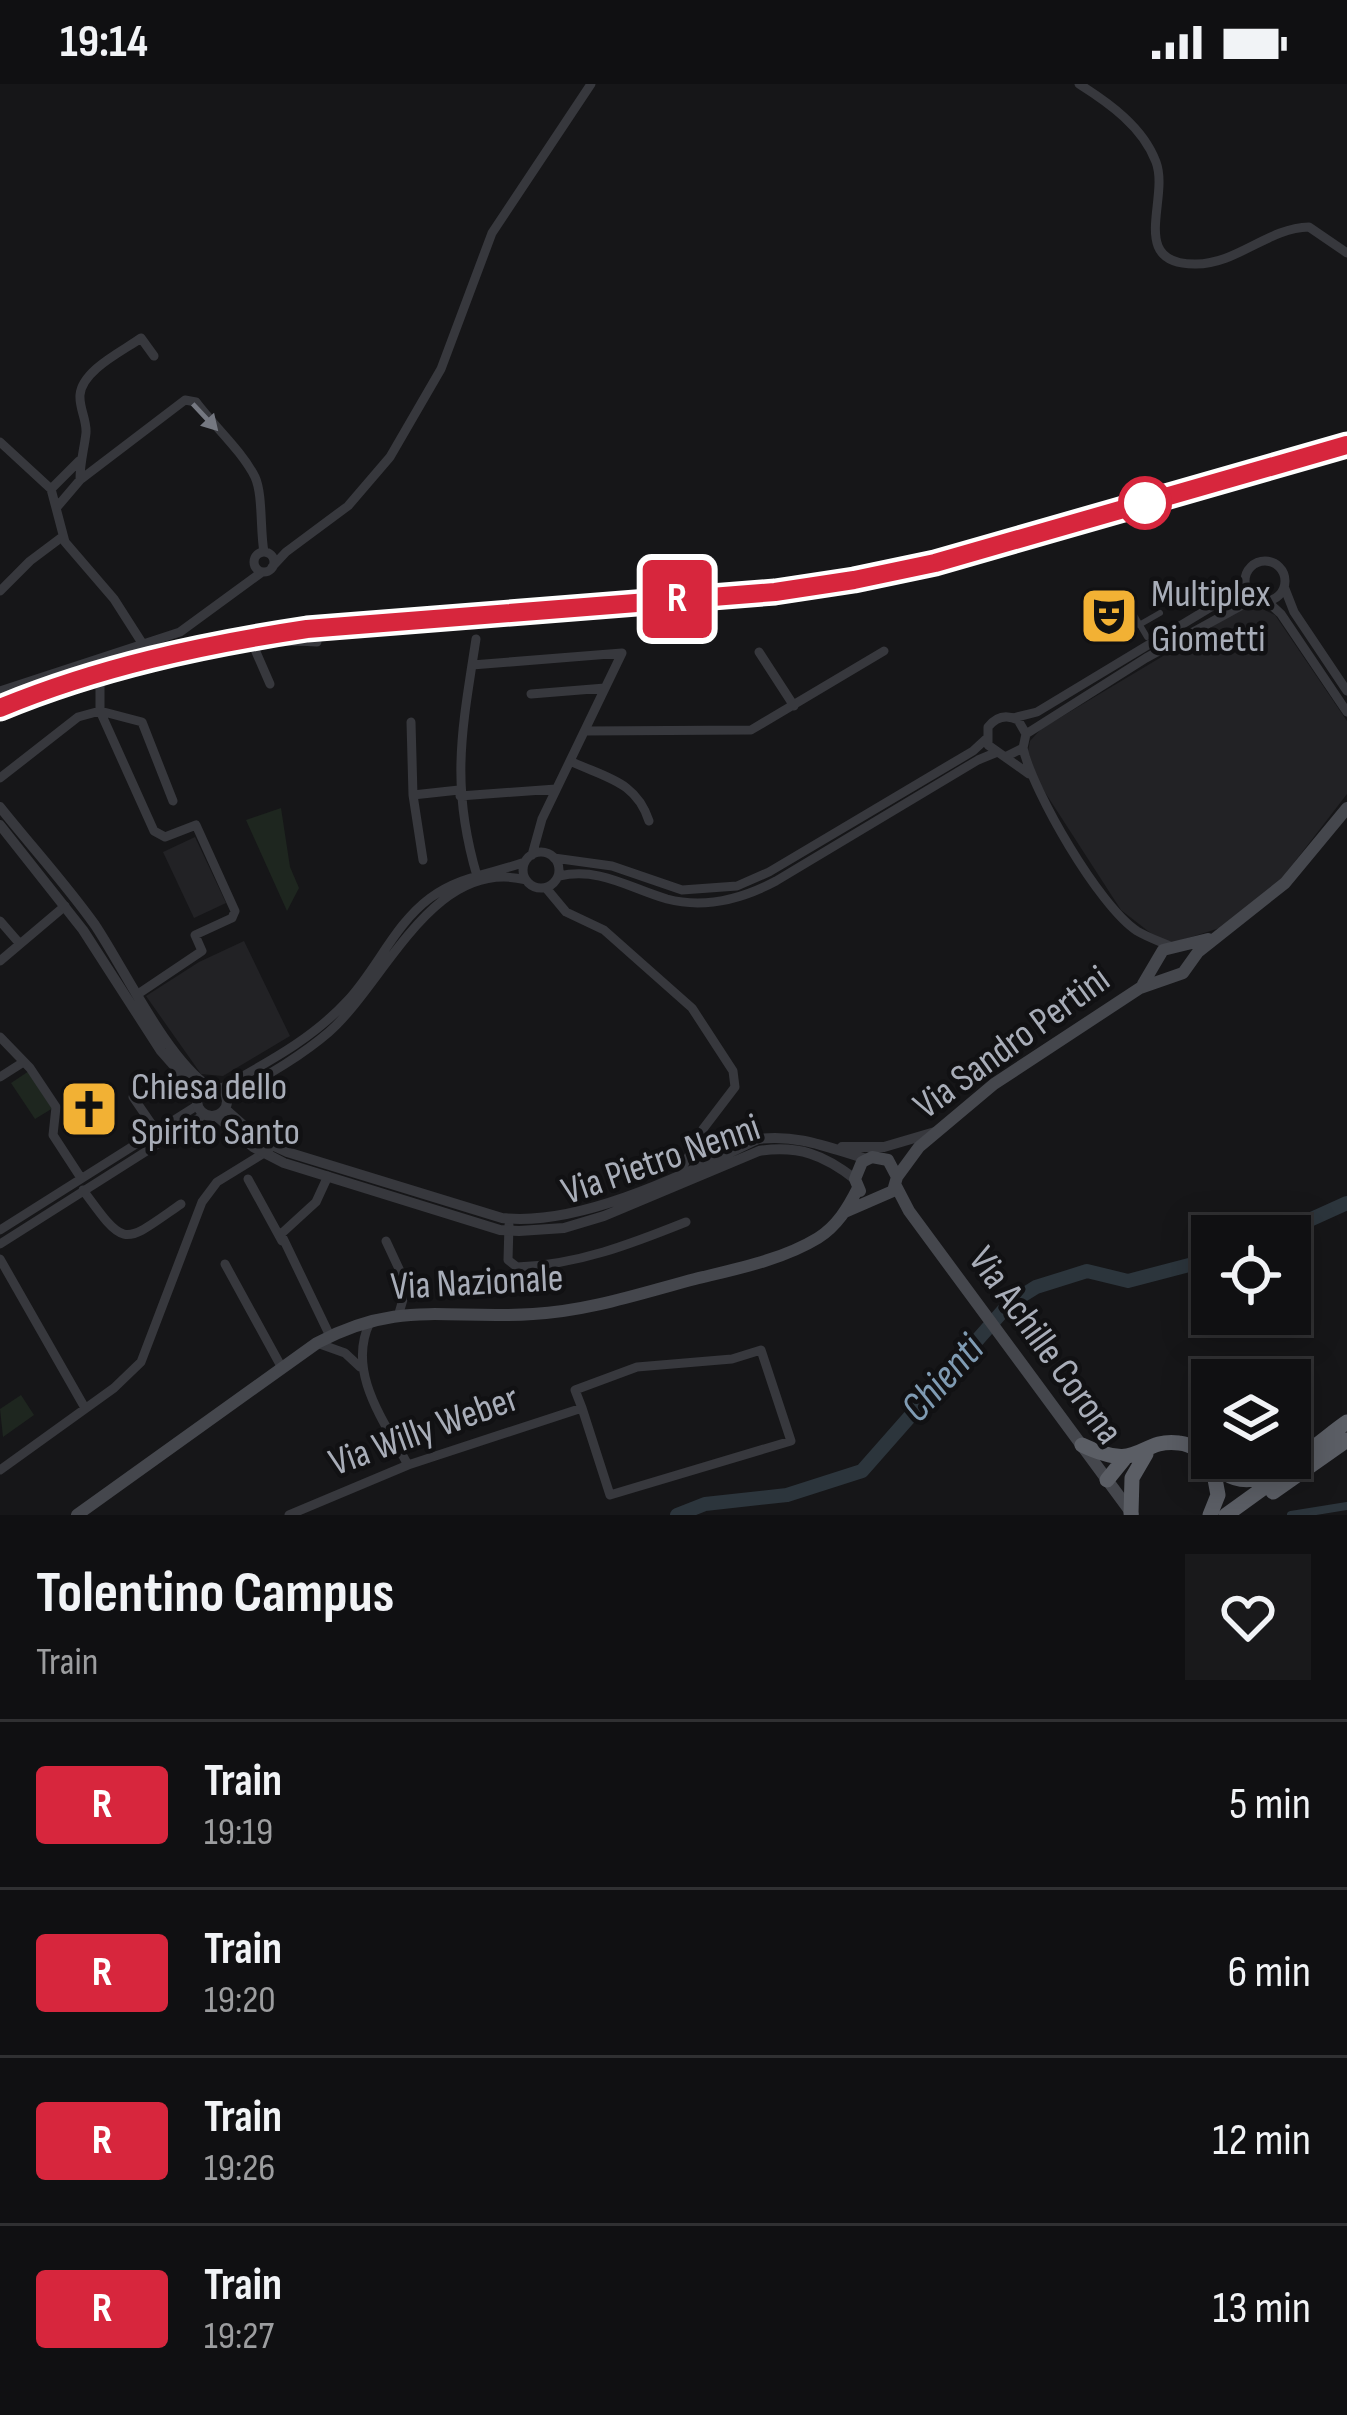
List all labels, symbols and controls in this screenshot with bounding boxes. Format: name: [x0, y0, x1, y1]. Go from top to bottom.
text: 19:14: [60, 15, 148, 70]
one-way arrow: [191, 402, 218, 431]
unlabelled marker: [1120, 478, 1170, 528]
line badge: R: [638, 560, 716, 638]
place label: Multiplex Giometti: [1151, 571, 1271, 663]
text: R: [667, 573, 687, 624]
theatre icon: Multiplex Giometti: [1078, 585, 1140, 647]
street label: Via Sandro Pertini: [905, 956, 1119, 1130]
place label: Chiesa dello Spirito Santo: [131, 1064, 300, 1156]
church icon: Chiesa dello Spirito Santo: [58, 1078, 120, 1140]
street label: Via Pietro Nenni: [556, 1104, 766, 1216]
map controls: [1191, 1215, 1311, 1479]
button: locate: [1191, 1215, 1311, 1335]
street label: Via Achille Corona: [958, 1238, 1132, 1454]
street label: Via Nazionale: [389, 1255, 565, 1311]
water label: Chienti: [891, 1324, 996, 1433]
button: layers: [1191, 1359, 1311, 1479]
street label: Via Willy Weber: [323, 1375, 525, 1487]
button: heart: [1185, 1554, 1311, 1680]
text: Tolentino Campus: [36, 1560, 395, 1628]
text: Train: [36, 1639, 98, 1686]
text: Train: [204, 1754, 282, 1809]
text: 5 min: [1229, 1777, 1311, 1832]
text: R: [92, 1779, 112, 1830]
text: 19:19: [204, 1809, 273, 1856]
text: Train: [204, 1922, 282, 1977]
text: 6 min: [1228, 1945, 1311, 2000]
text: R: [92, 1947, 112, 1998]
text: 19:20: [204, 1977, 276, 2024]
text: Train: [204, 2090, 282, 2145]
text: 12 min: [1213, 2113, 1311, 2168]
text: R: [92, 2115, 112, 2166]
text: 19:26: [204, 2145, 275, 2192]
text: Train: [204, 2258, 282, 2313]
text: 13 min: [1213, 2281, 1311, 2336]
text: R: [92, 2283, 112, 2334]
text: 19:27: [204, 2313, 274, 2360]

